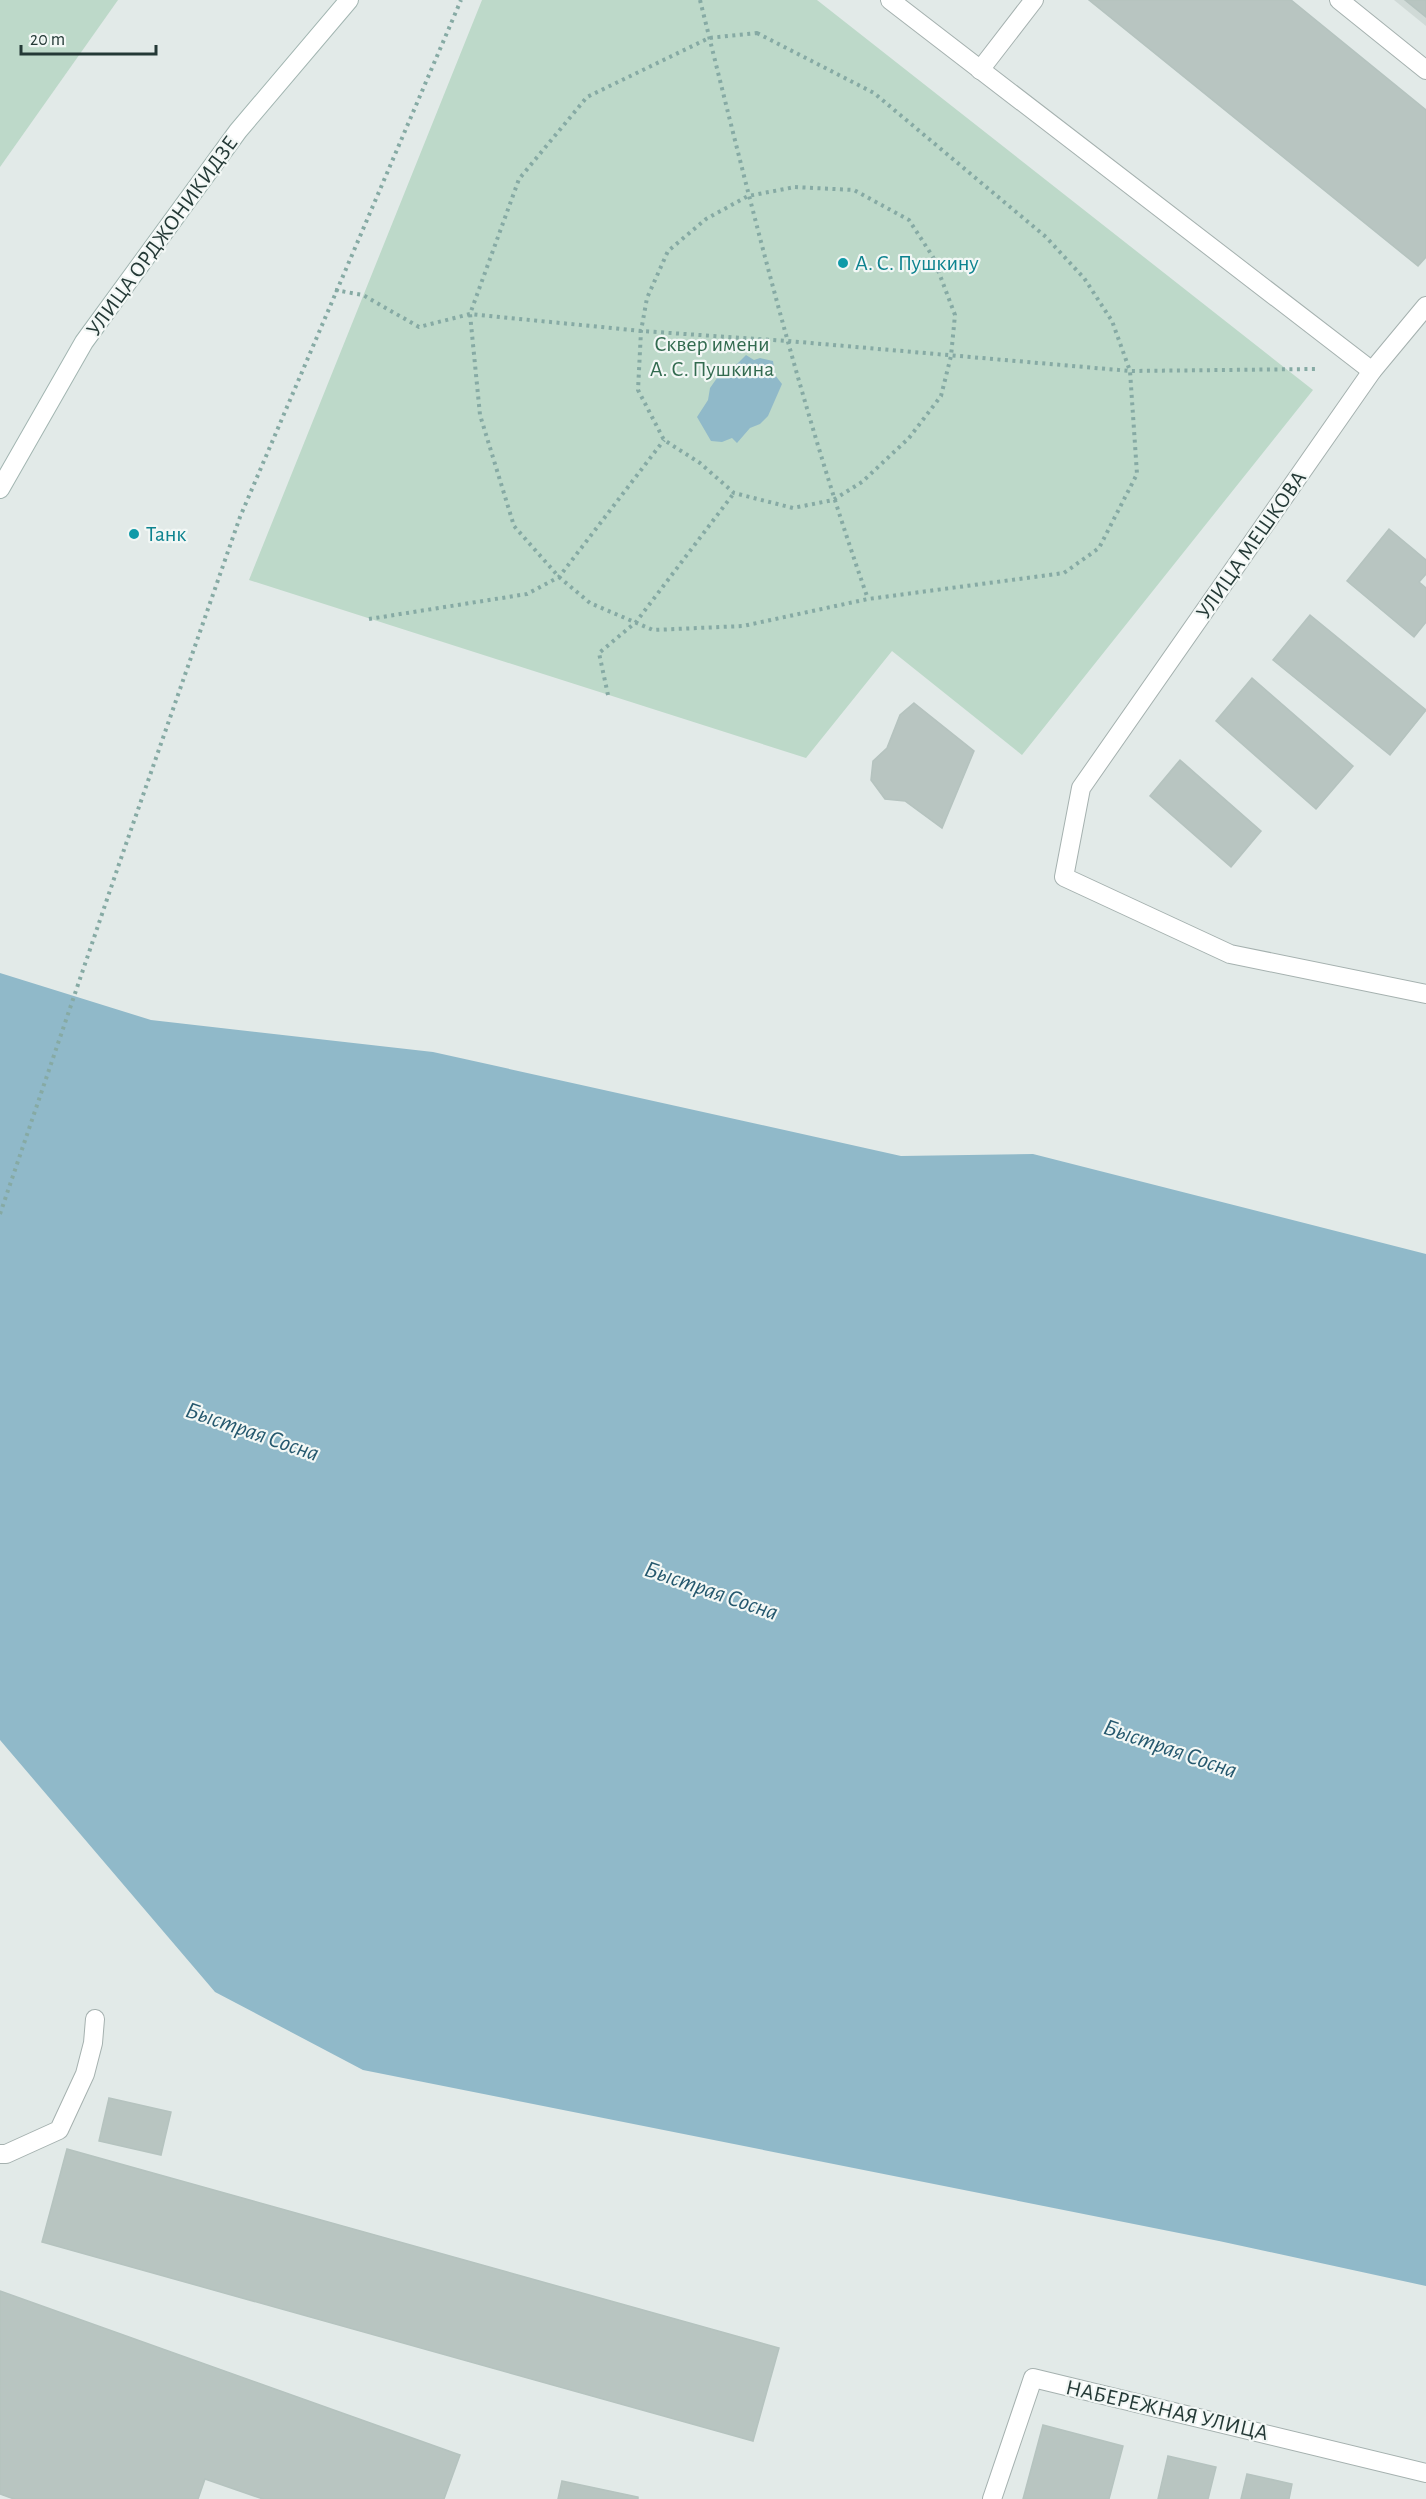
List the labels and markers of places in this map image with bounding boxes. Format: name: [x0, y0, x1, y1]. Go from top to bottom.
place label: А. С. Пушкину: [855, 252, 979, 274]
marker: А. С. Пушкину: [836, 256, 850, 270]
place label: Танк: [146, 523, 186, 545]
marker: Танк: [127, 527, 141, 541]

